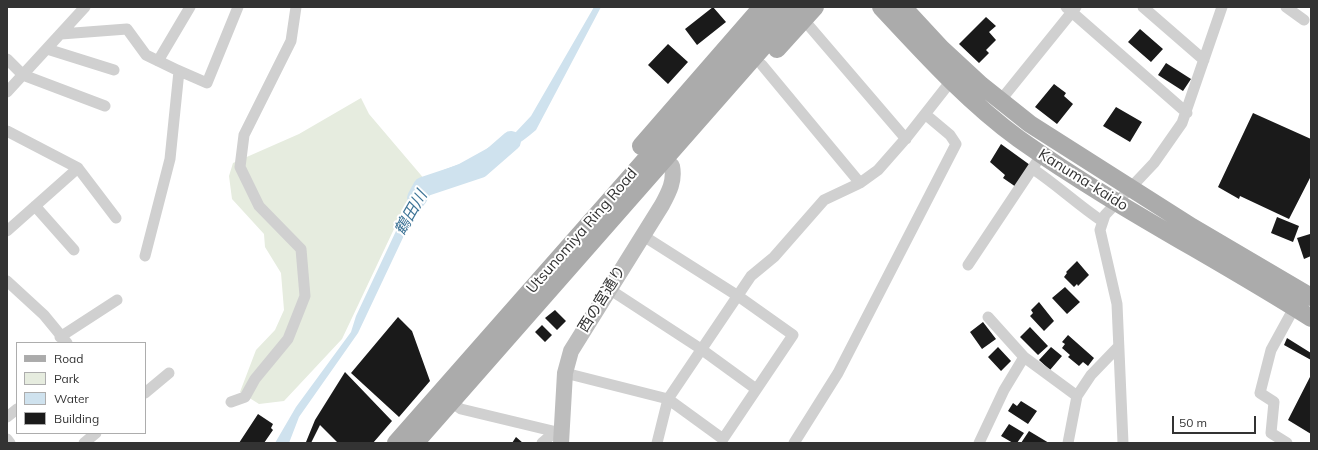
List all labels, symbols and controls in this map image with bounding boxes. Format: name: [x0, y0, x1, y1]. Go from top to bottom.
street label: Kanuma-kaido: [1035, 145, 1131, 215]
street label: Utsunomiya Ring Road: [523, 165, 641, 297]
water label: 鶴田川: [391, 187, 431, 239]
street label: 西の宮通り: [574, 262, 630, 336]
legend: [16, 342, 146, 434]
text: Road: [54, 351, 83, 366]
text: Park: [54, 371, 79, 386]
text: Water: [54, 391, 89, 406]
scale bar: [1174, 408, 1258, 434]
text: Building: [54, 411, 99, 426]
text: 50 m: [1179, 415, 1207, 430]

